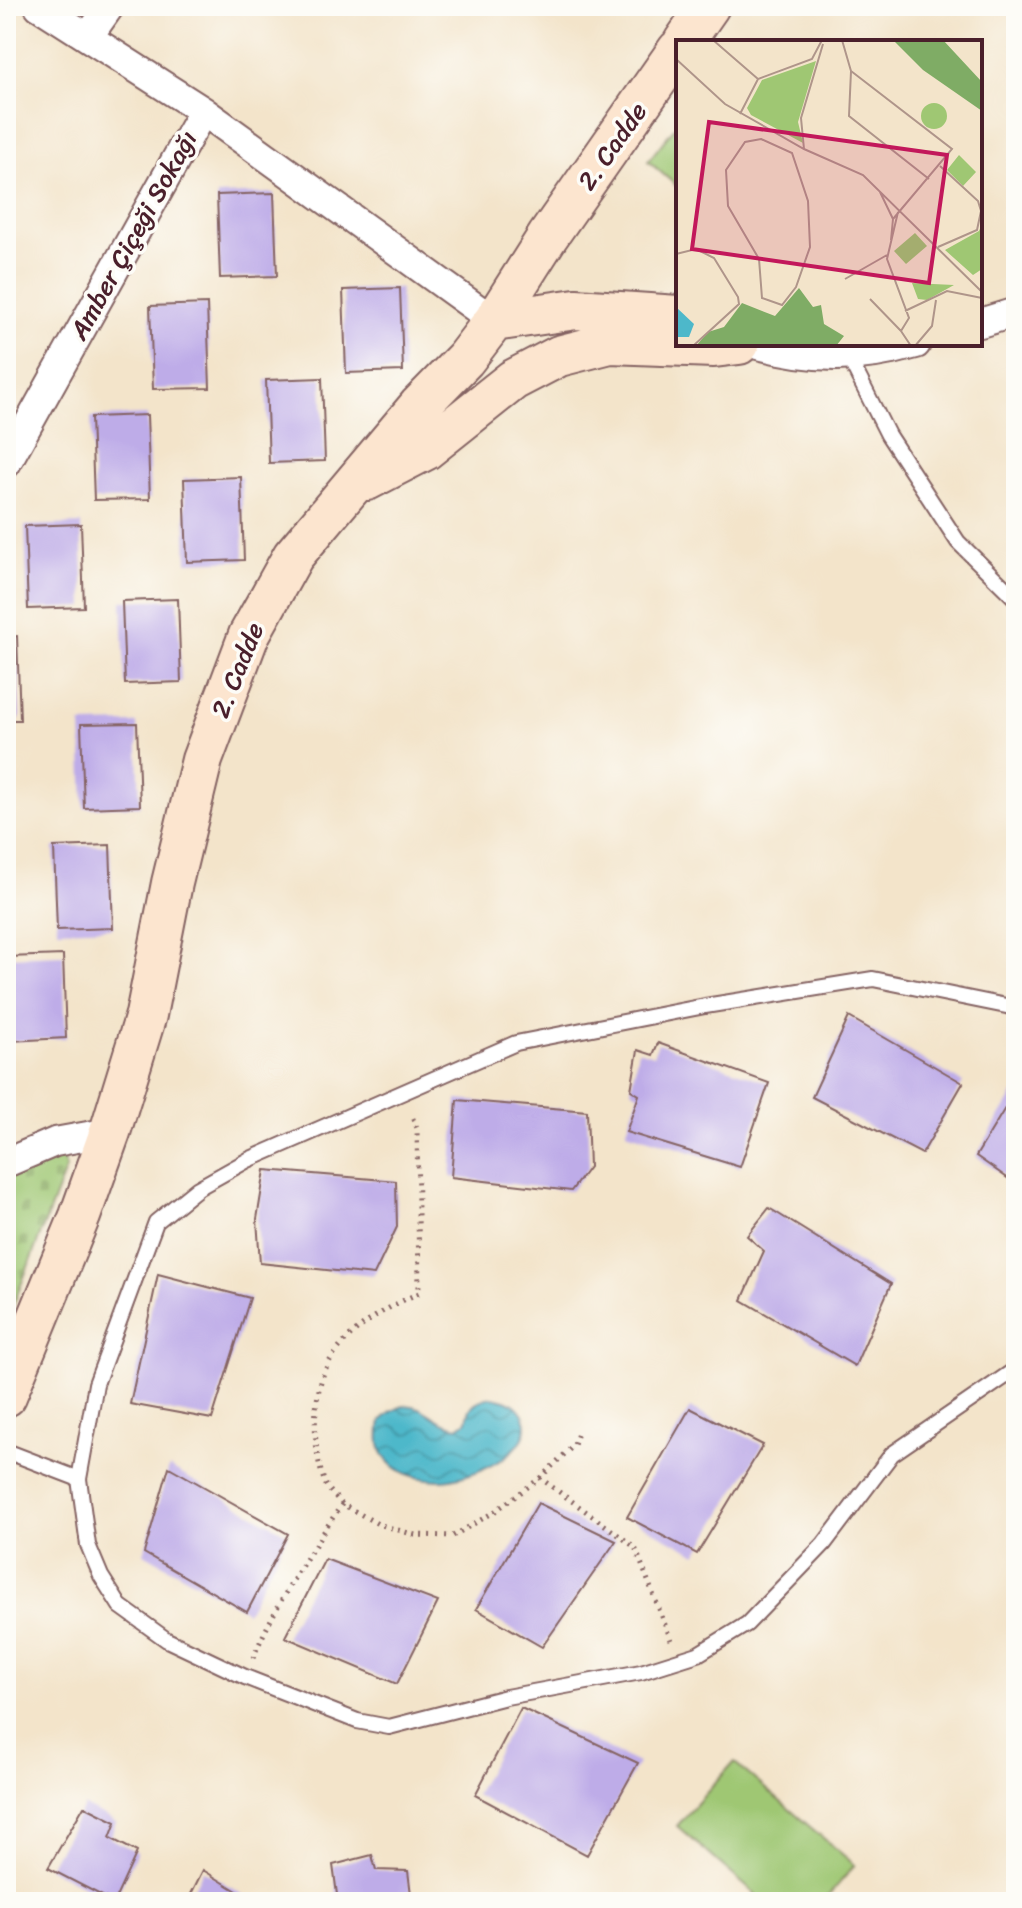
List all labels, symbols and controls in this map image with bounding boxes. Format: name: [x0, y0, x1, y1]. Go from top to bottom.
inset map: [676, 40, 982, 346]
street label: 2. Cadde: [565, 92, 659, 200]
street label: Amber Çiçeği Sokağı: [56, 121, 210, 350]
street label: 2. Cadde: [197, 615, 277, 725]

